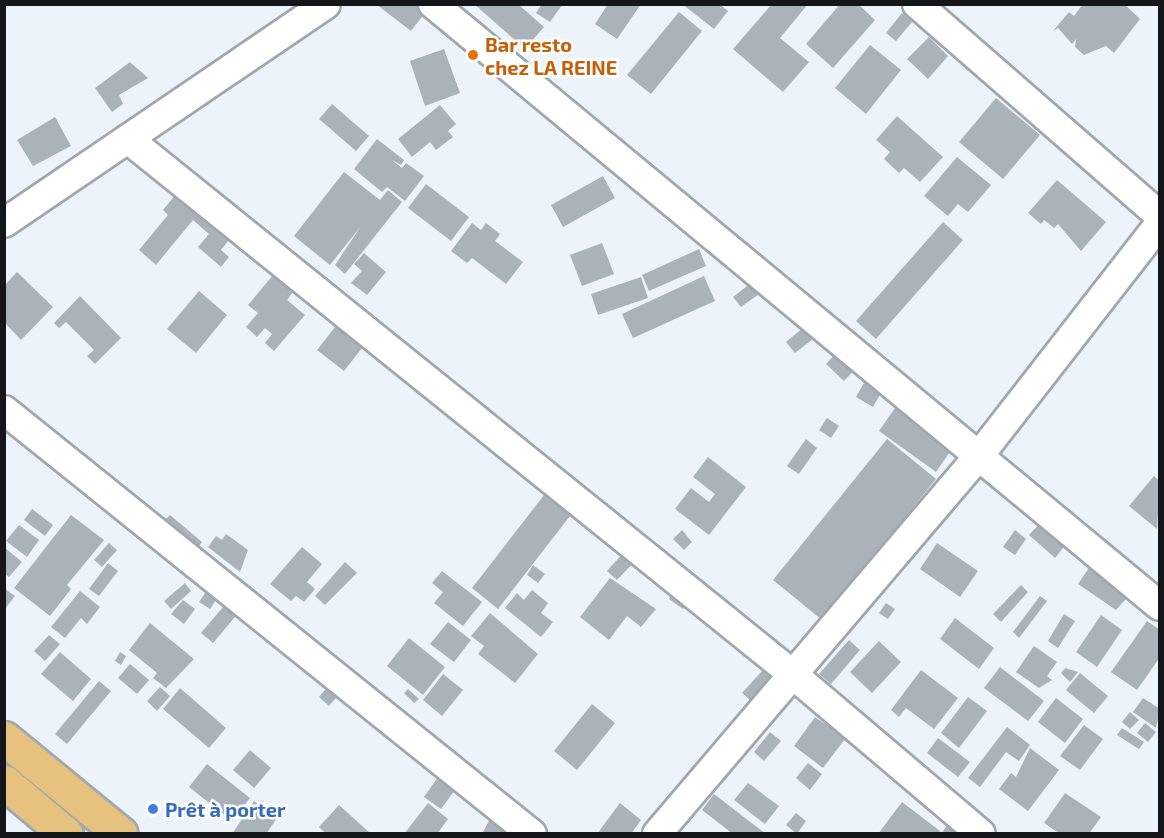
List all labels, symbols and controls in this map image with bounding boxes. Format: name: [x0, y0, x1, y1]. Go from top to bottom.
place label: Bar resto chez LA REINE: [485, 32, 618, 79]
marker: Bar resto chez LA REINE: [466, 48, 480, 62]
place label: Prêt à porter: [165, 797, 286, 821]
marker: Prêt à porter: [146, 802, 160, 816]

